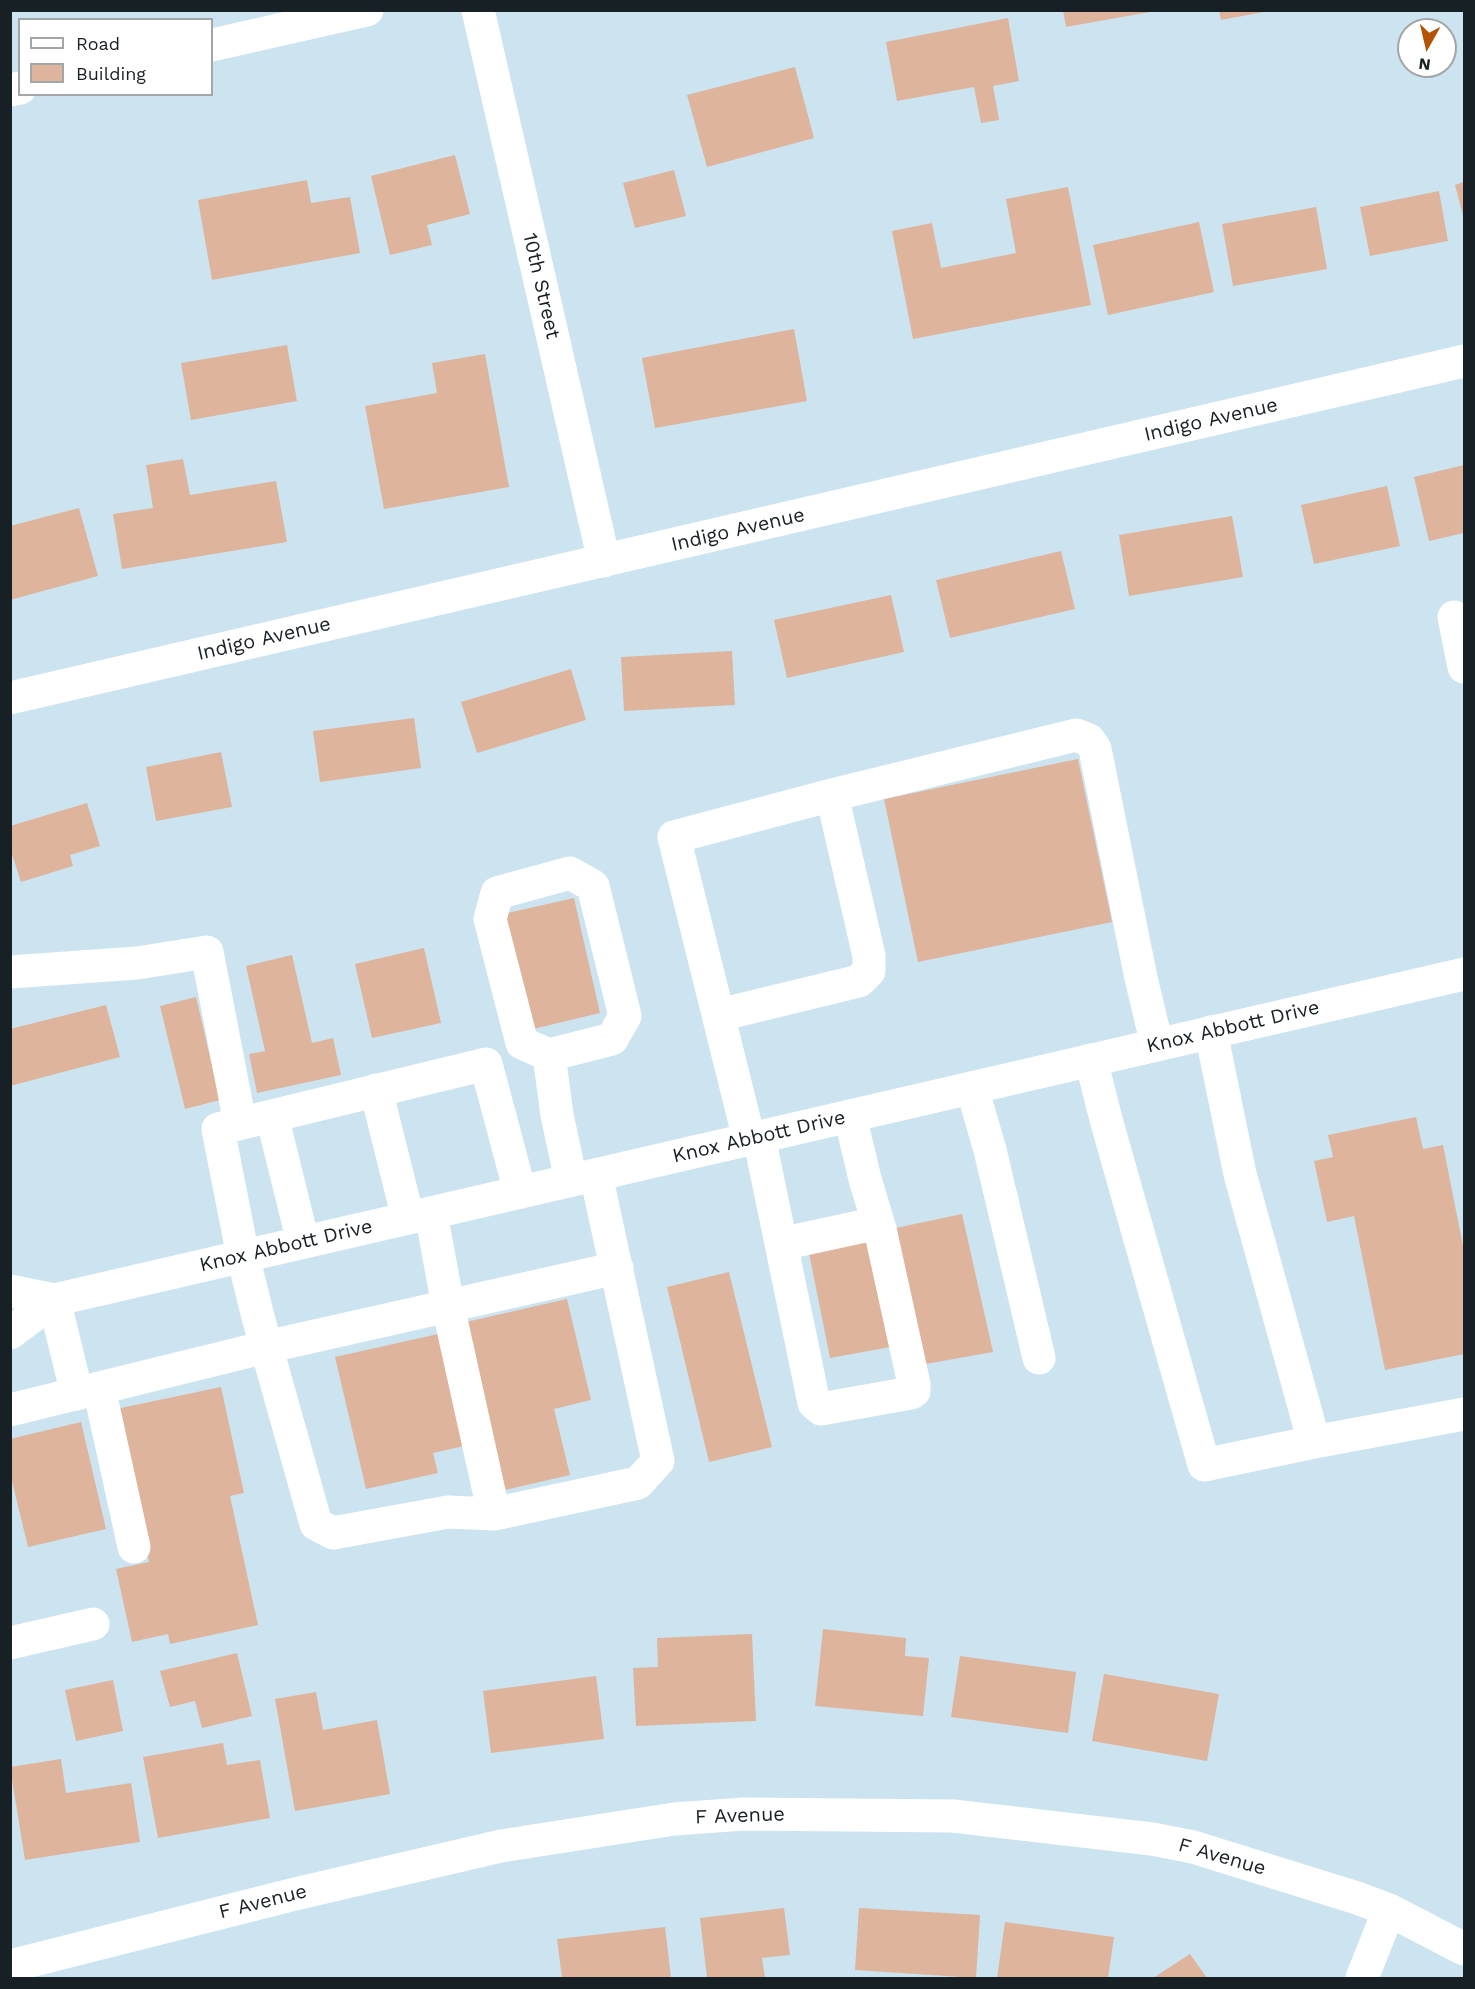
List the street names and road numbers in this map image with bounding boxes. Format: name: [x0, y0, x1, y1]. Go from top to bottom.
street label: 10th Street: [517, 231, 565, 341]
street label: Indigo Avenue: [1142, 393, 1280, 447]
street label: Indigo Avenue: [669, 503, 807, 557]
street label: Indigo Avenue: [195, 612, 333, 666]
street label: Knox Abbott Drive: [1144, 995, 1322, 1059]
street label: Knox Abbott Drive: [670, 1105, 848, 1169]
street label: Knox Abbott Drive: [197, 1214, 375, 1278]
street label: F Avenue: [695, 1802, 785, 1830]
street label: F Avenue: [1176, 1833, 1268, 1881]
street label: F Avenue: [217, 1879, 309, 1925]

